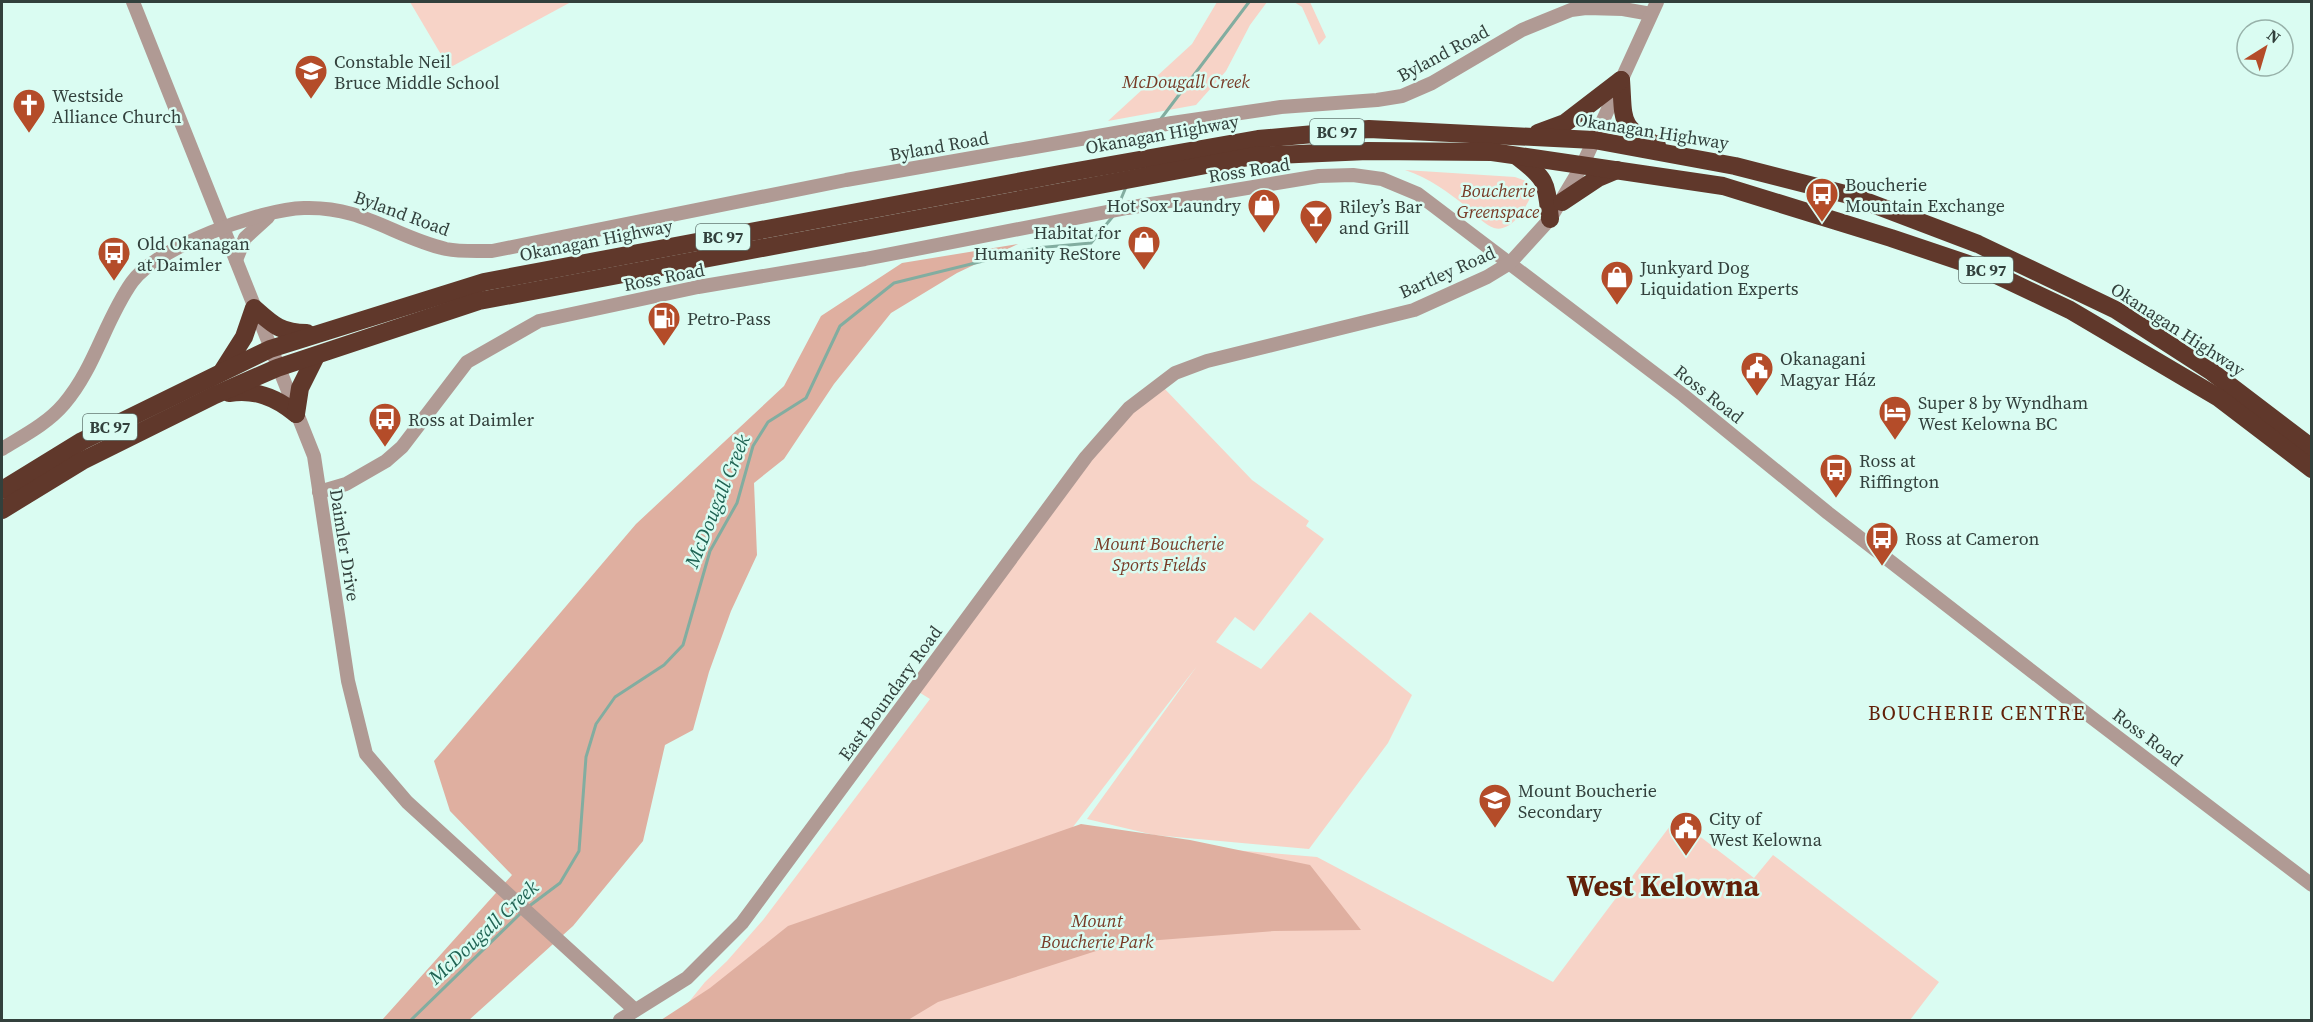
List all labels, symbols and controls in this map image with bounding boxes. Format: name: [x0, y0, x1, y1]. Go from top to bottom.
street label: Byland Road: [1393, 18, 1493, 88]
north arrow: [2235, 18, 2295, 78]
text: N: [2263, 24, 2286, 49]
place label: Constable Neil Bruce Middle School: [334, 49, 500, 95]
school or university icon: Constable Neil Bruce Middle School: [293, 53, 329, 100]
park label: McDougall Creek: [1121, 69, 1250, 94]
place label: Westside Alliance Church: [52, 83, 182, 129]
church icon: Westside Alliance Church: [11, 87, 47, 134]
street label: Okanagan Highway: [1573, 107, 1731, 156]
street label: Okanagan Highway: [1083, 108, 1241, 160]
road number: BC 97: [1310, 119, 1364, 145]
street label: Byland Road: [887, 125, 991, 167]
street label: Ross Road: [1207, 151, 1291, 189]
place label: Boucherie Mountain Exchange: [1845, 172, 2005, 218]
bus stop icon: Boucherie Mountain Exchange: [1804, 176, 1840, 223]
park label: Boucherie Greenspace: [1457, 178, 1540, 224]
street label: Byland Road: [351, 184, 453, 242]
shop icon: Hot Sox Laundry: [1246, 187, 1282, 234]
place label: Hot Sox Laundry: [1107, 193, 1242, 218]
place label: Riley’s Bar and Grill: [1339, 194, 1423, 240]
bar icon: Riley’s Bar and Grill: [1298, 198, 1334, 245]
street label: Okanagan Highway: [517, 213, 675, 267]
place label: Habitat for Humanity ReStore: [974, 220, 1121, 266]
road number: BC 97: [696, 224, 750, 250]
shop icon: Habitat for Humanity ReStore: [1126, 224, 1162, 271]
place label: Old Okanagan at Daimler: [137, 231, 250, 277]
bus stop icon: Old Okanagan at Daimler: [96, 235, 132, 282]
street label: Bartley Road: [1395, 240, 1499, 304]
place label: Junkyard Dog Liquidation Experts: [1639, 255, 1799, 301]
street label: Ross Road: [621, 257, 707, 297]
road number: BC 97: [1959, 257, 2013, 283]
shop icon: Junkyard Dog Liquidation Experts: [1599, 259, 1635, 306]
street label: Okanagan Highway: [2106, 276, 2251, 382]
fuel station icon: Petro-Pass: [646, 300, 682, 347]
place label: Petro-Pass: [687, 306, 771, 331]
place label: Okanagani Magyar Ház: [1780, 346, 1875, 392]
public building icon: Okanagani Magyar Ház: [1739, 350, 1775, 397]
street label: Ross Road: [1669, 359, 1749, 429]
place label: Super 8 by Wyndham West Kelowna BC: [1918, 390, 2088, 436]
hotel icon: Super 8 by Wyndham West Kelowna BC: [1877, 394, 1913, 441]
bus stop icon: Ross at Daimler: [367, 401, 403, 448]
place label: Ross at Daimler: [408, 407, 535, 432]
road number: BC 97: [83, 414, 137, 440]
water label: McDougall Creek: [677, 430, 757, 573]
place label: Ross at Riffington: [1859, 448, 1939, 494]
bus stop icon: Ross at Riffington: [1818, 452, 1854, 499]
street label: Daimler Drive: [324, 487, 366, 603]
bus stop icon: Ross at Cameron: [1864, 520, 1900, 567]
place label: Ross at Cameron: [1905, 526, 2040, 551]
park label: Mount Boucherie Sports Fields: [1093, 531, 1224, 577]
street label: East Boundary Road: [832, 620, 948, 766]
district label: BOUCHERIE CENTRE: [1868, 699, 2086, 727]
street label: Ross Road: [2108, 702, 2188, 772]
place label: Mount Boucherie Secondary: [1518, 778, 1657, 824]
school or university icon: Mount Boucherie Secondary: [1477, 782, 1513, 829]
place label: City of West Kelowna: [1709, 806, 1823, 852]
public building icon: City of West Kelowna: [1668, 810, 1704, 857]
district label: West Kelowna: [1567, 865, 1760, 906]
water label: McDougall Creek: [421, 873, 545, 991]
park label: Mount Boucherie Park: [1040, 908, 1154, 954]

